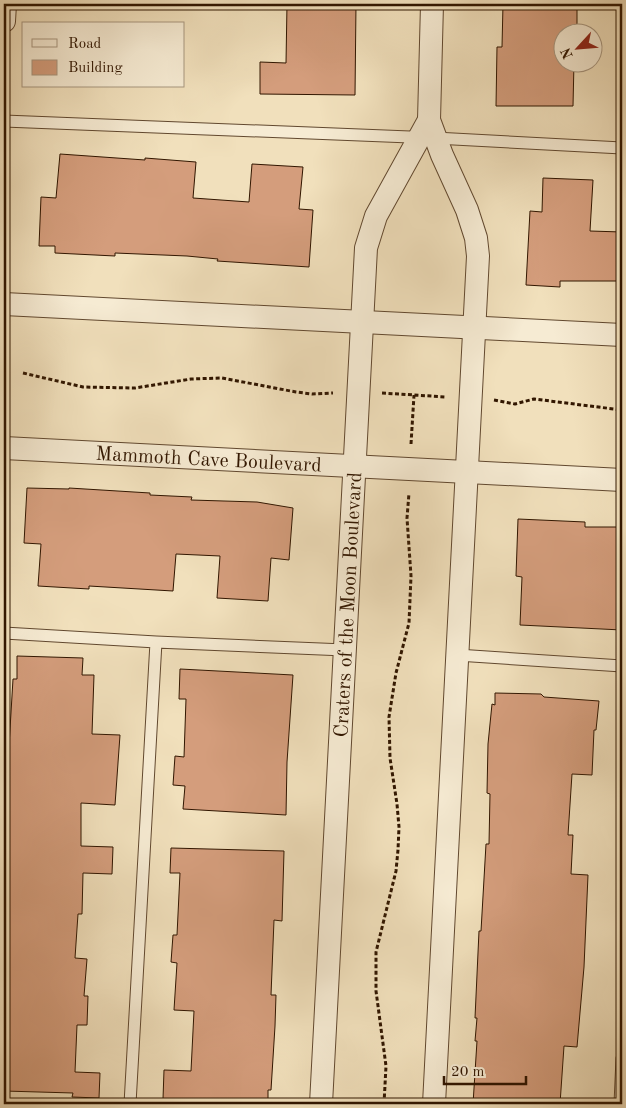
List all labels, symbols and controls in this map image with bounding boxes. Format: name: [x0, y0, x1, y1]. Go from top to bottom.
legend: [22, 22, 185, 88]
north arrow: [554, 22, 604, 72]
text: Road: [68, 37, 102, 52]
text: N: [558, 45, 576, 61]
text: Building: [68, 61, 123, 76]
street label: Mammoth Cave Boulevard: [95, 445, 322, 476]
street label: Craters of the Moon Boulevard: [332, 472, 366, 738]
scale bar: [444, 1053, 526, 1085]
text: 20 m: [451, 1065, 485, 1080]

